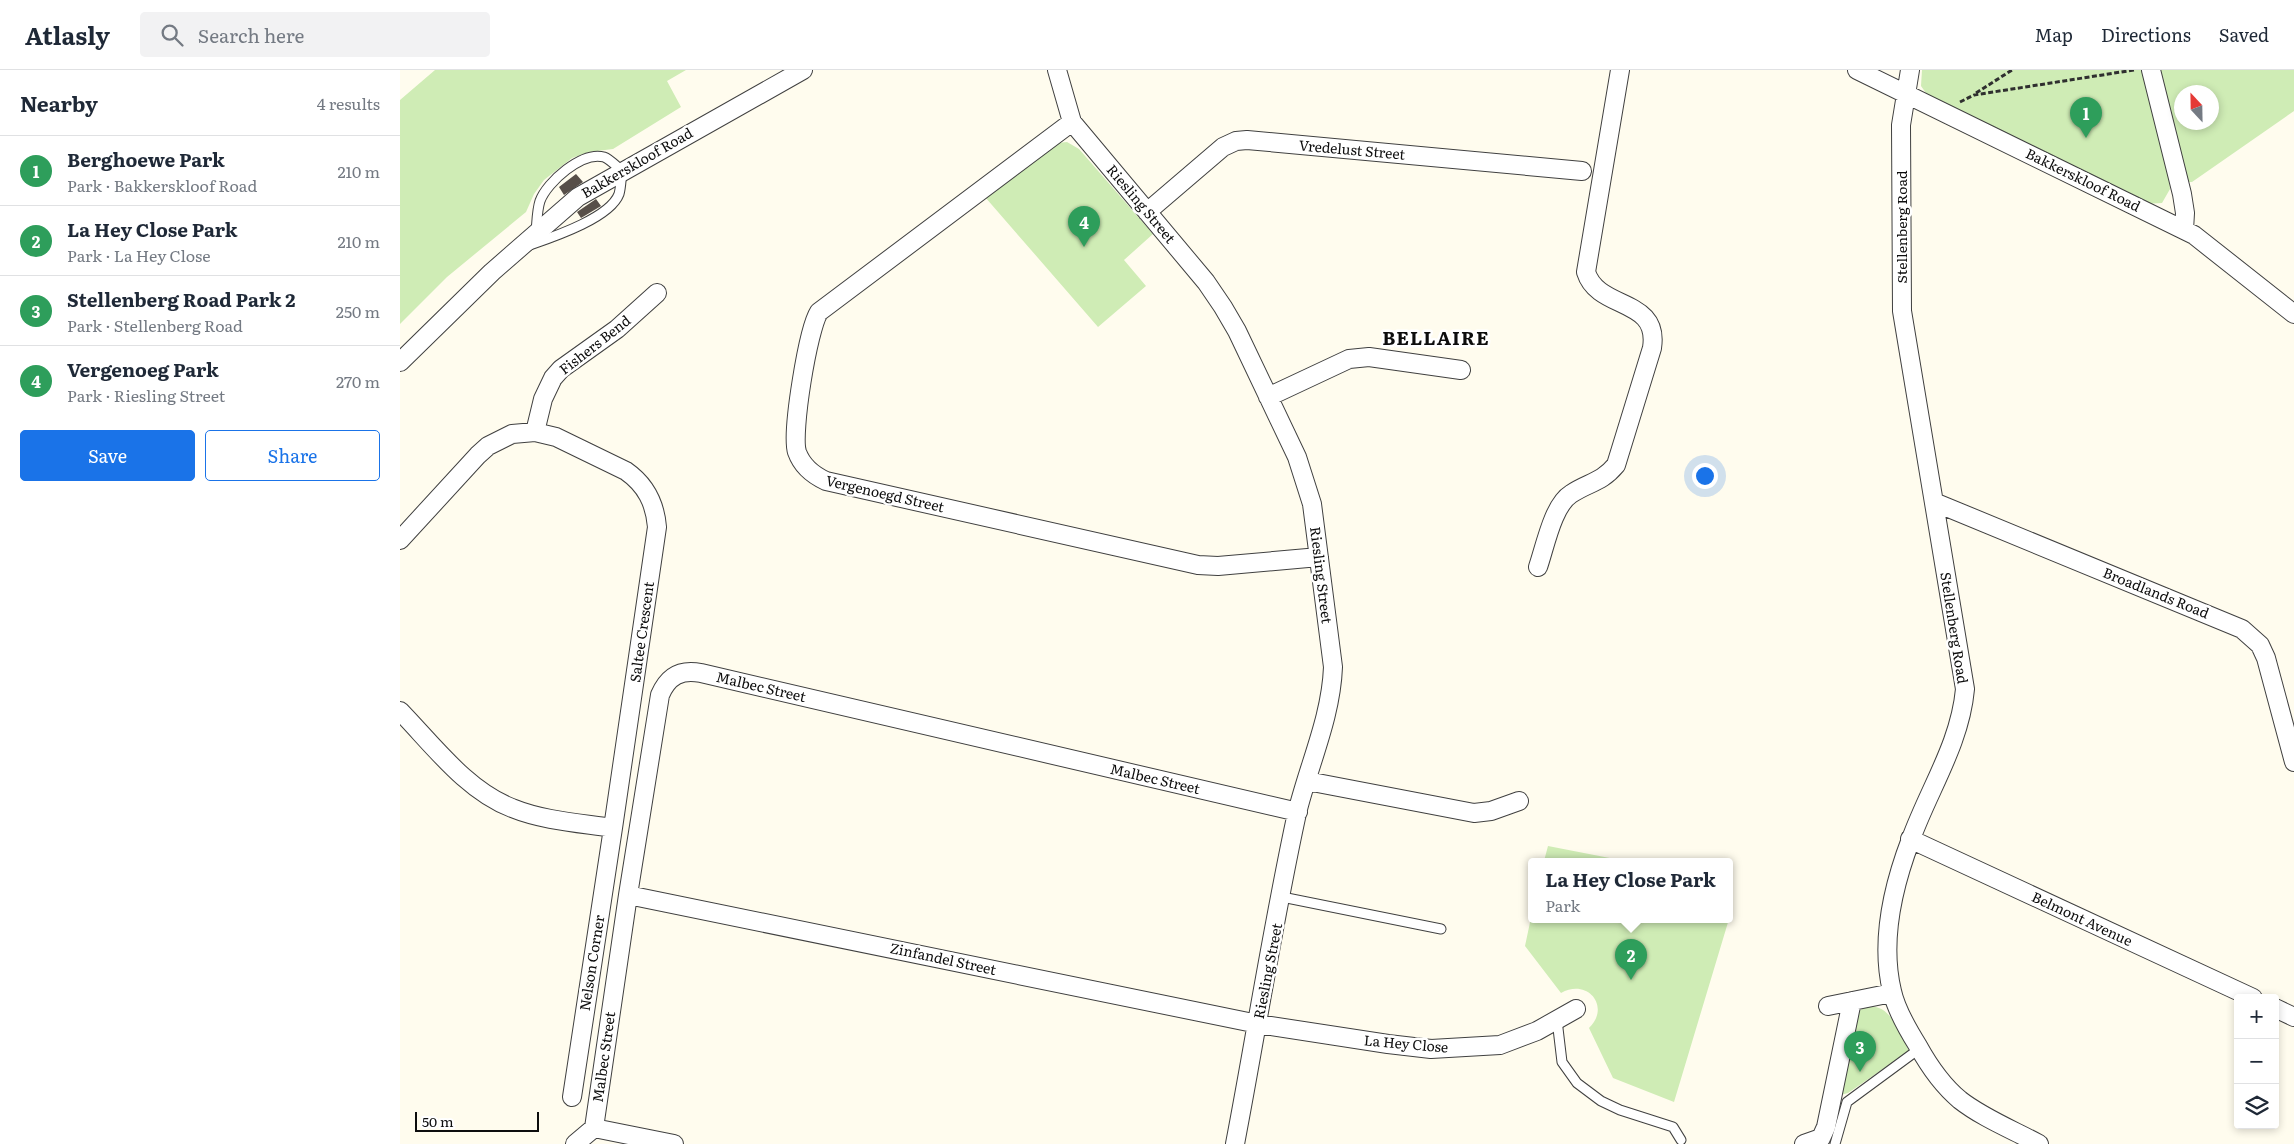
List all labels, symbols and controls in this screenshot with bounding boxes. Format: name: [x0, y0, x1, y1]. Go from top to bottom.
search box: [140, 12, 490, 57]
text: Atlasly: [25, 17, 110, 52]
icon: search: [158, 21, 186, 49]
text: Search here: [198, 21, 304, 49]
text: Map: [2035, 21, 2073, 48]
text: Directions: [2101, 21, 2191, 48]
text: Saved: [2219, 21, 2269, 48]
north arrow: [2174, 85, 2219, 130]
text: Nearby: [20, 87, 98, 118]
text: 4 results: [317, 91, 380, 115]
pin: 1: [2070, 97, 2102, 138]
street label: Bakkerskloof Road: [577, 122, 696, 202]
street label: Vredelust Street: [1298, 134, 1406, 164]
street label: Bakkerskloof Road: [2023, 143, 2145, 216]
text: Berghoewe Park: [67, 145, 225, 173]
text: 1: [33, 159, 39, 183]
text: 210 m: [337, 159, 380, 183]
street label: Riesling Street: [1103, 160, 1181, 247]
street label: Stellenberg Road: [1891, 170, 1911, 283]
text: Park · Bakkerskloof Road: [67, 173, 257, 197]
pin: 4: [1068, 206, 1100, 247]
text: La Hey Close Park: [67, 215, 238, 243]
text: 2: [32, 229, 40, 253]
text: 210 m: [337, 229, 380, 253]
text: Park · La Hey Close: [67, 243, 210, 267]
text: Stellenberg Road Park 2: [67, 285, 295, 313]
text: 3: [32, 299, 40, 323]
text: 250 m: [336, 299, 380, 323]
street label: Fishers Bend: [554, 310, 635, 378]
text: Park · Stellenberg Road: [67, 313, 243, 337]
district label: BELLAIRE: [1382, 323, 1490, 351]
text: Vergenoeg Park: [67, 355, 219, 383]
text: 4: [31, 369, 41, 393]
text: 270 m: [336, 369, 380, 393]
text: Park · Riesling Street: [67, 383, 225, 407]
button: Save: [20, 430, 195, 481]
button: Share: [205, 430, 380, 481]
your location: [1692, 463, 1718, 489]
street label: Vergenoegd Street: [824, 470, 947, 516]
street label: Riesling Street: [1306, 525, 1338, 625]
street label: Broadlands Road: [2100, 562, 2213, 623]
street label: Stellenberg Road: [1936, 571, 1974, 686]
street label: Saltee Crescent: [624, 580, 658, 683]
street label: Malbec Street: [714, 666, 808, 706]
street label: Malbec Street: [1108, 758, 1202, 798]
popup: [1528, 858, 1733, 923]
text: La Hey Close Park: [1545, 865, 1716, 893]
street label: Belmont Avenue: [2029, 886, 2136, 950]
text: Park: [1545, 893, 1580, 917]
street label: Nelson Corner: [574, 913, 609, 1012]
street label: Riesling Street: [1248, 921, 1286, 1021]
street label: Zinfandel Street: [888, 937, 998, 979]
pin: 2: [1615, 939, 1647, 980]
map controls: [2234, 994, 2279, 1129]
button: +: [2234, 994, 2279, 1039]
street label: Malbec Street: [587, 1010, 619, 1104]
street label: La Hey Close: [1363, 1029, 1449, 1057]
pin: 3: [1844, 1031, 1876, 1072]
button: −: [2234, 1039, 2279, 1084]
button: layers: [2234, 1084, 2279, 1129]
scale bar: [415, 1109, 539, 1132]
text: 50 m: [422, 1111, 454, 1131]

